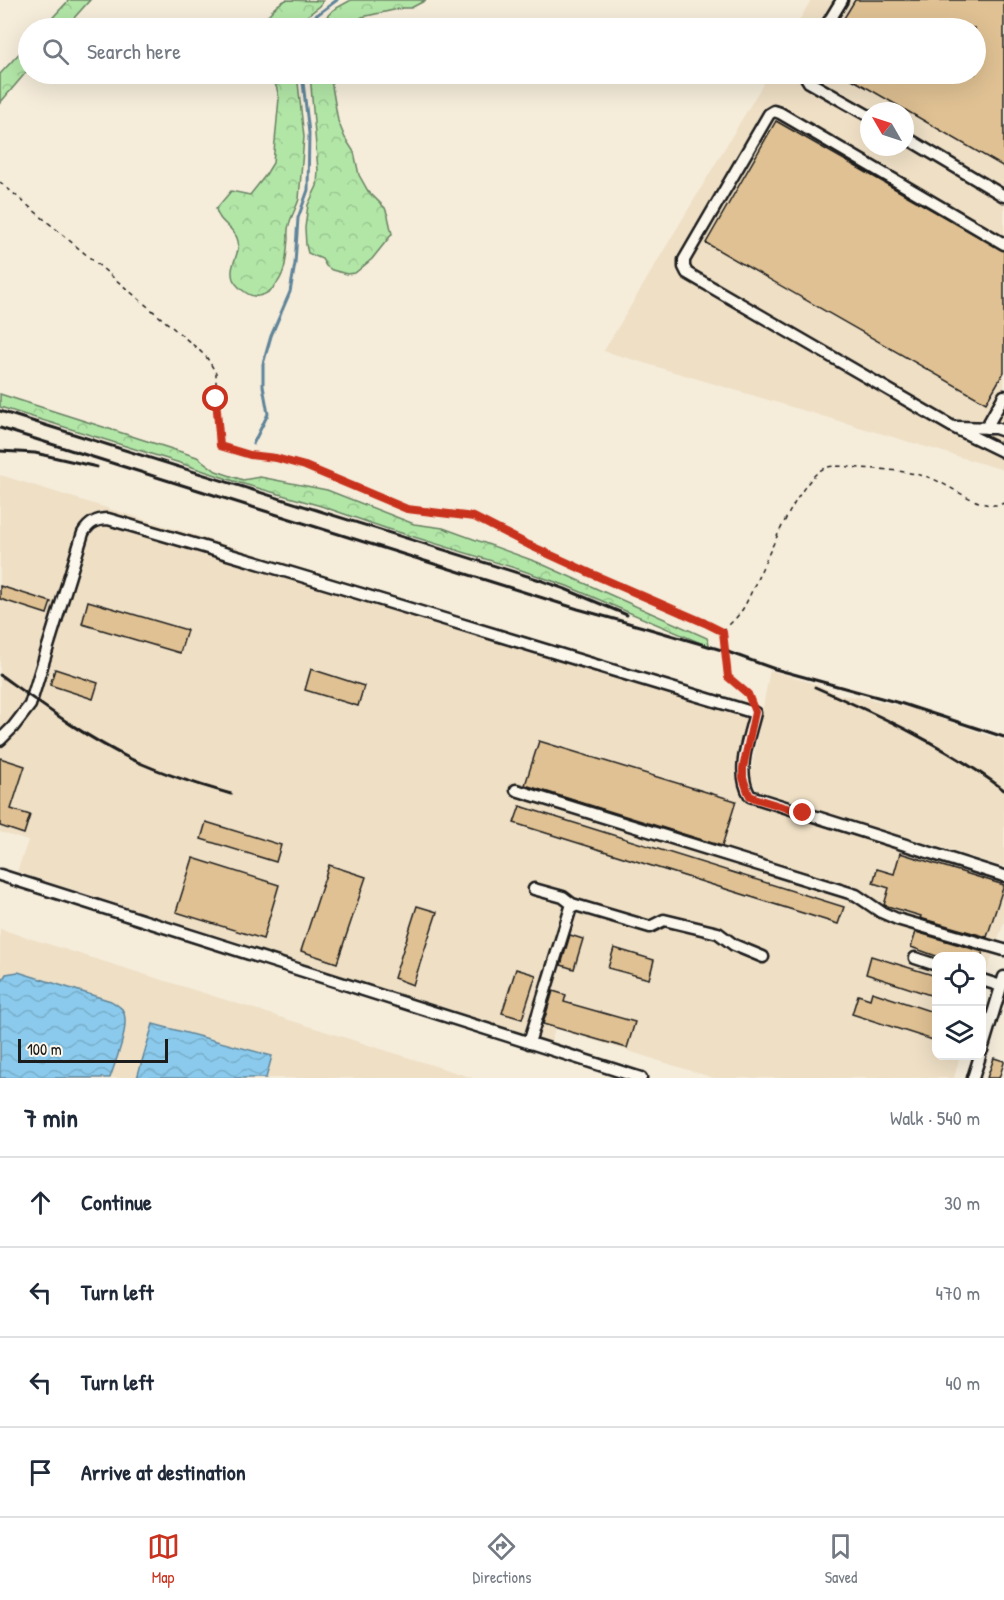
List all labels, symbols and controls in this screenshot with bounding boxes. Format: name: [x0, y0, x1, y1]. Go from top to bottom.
search box: [18, 18, 986, 84]
icon: search: [39, 35, 72, 68]
text: Search here: [87, 36, 181, 66]
north arrow: [860, 102, 914, 156]
route start: [202, 385, 228, 411]
route end: [789, 799, 815, 825]
map controls: [932, 952, 986, 1060]
button: locate: [932, 952, 986, 1006]
button: layers: [932, 1006, 986, 1060]
scale bar: [18, 1036, 168, 1064]
text: 100 m: [27, 1038, 62, 1060]
text: 7 min: [24, 1100, 78, 1135]
text: Walk · 540 m: [890, 1104, 980, 1131]
icon: ahead: [24, 1186, 57, 1219]
text: Continue: [81, 1187, 152, 1217]
text: 30 m: [944, 1189, 980, 1216]
icon: left: [24, 1276, 57, 1309]
text: Turn left: [81, 1277, 154, 1307]
text: 470 m: [935, 1279, 980, 1306]
icon: left: [24, 1366, 57, 1399]
text: Turn left: [81, 1367, 154, 1397]
text: 40 m: [945, 1369, 980, 1396]
icon: arrive: [24, 1456, 57, 1489]
text: Arrive at destination: [81, 1457, 246, 1487]
tab: Map: [147, 1530, 180, 1588]
tab: Directions: [473, 1530, 531, 1588]
tab: Saved: [824, 1530, 857, 1588]

